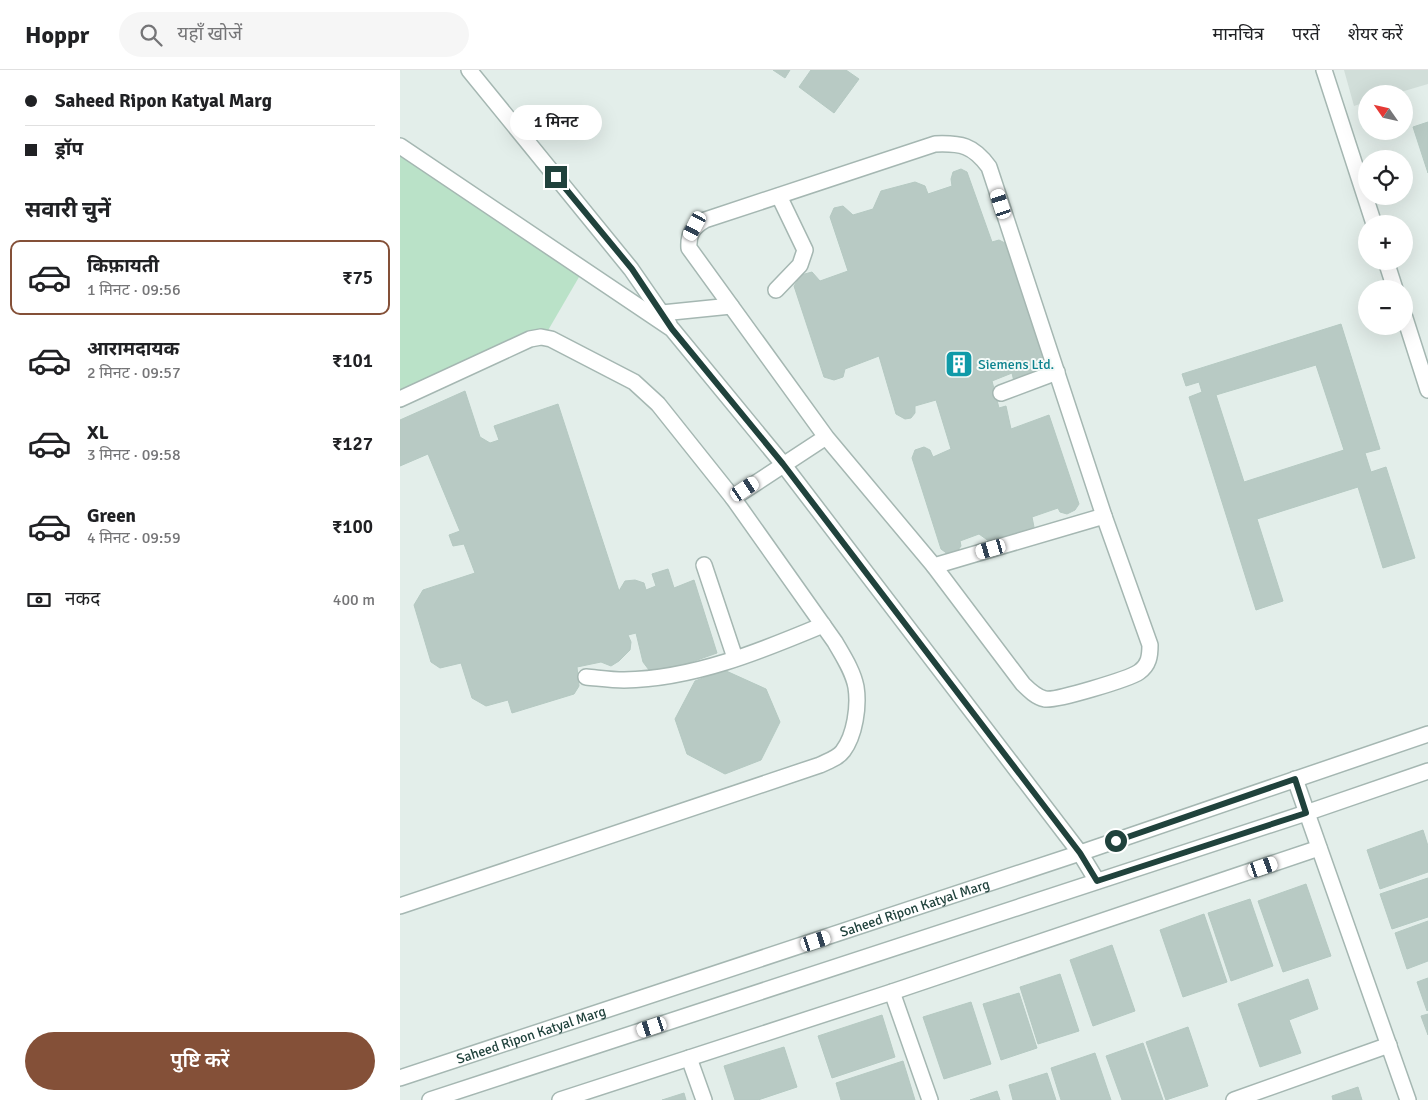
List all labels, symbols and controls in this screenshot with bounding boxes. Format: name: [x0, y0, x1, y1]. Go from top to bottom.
search box: [119, 12, 469, 57]
text: Hoppr: [25, 20, 89, 50]
icon: search: [137, 21, 165, 49]
text: यहाँ खोजें: [177, 22, 242, 46]
text: मानचित्र: [1212, 23, 1264, 45]
text: परतें: [1292, 23, 1320, 45]
text: शेयर करें: [1348, 23, 1403, 45]
north arrow: [1358, 85, 1412, 140]
map controls: [1358, 85, 1413, 335]
text: Saheed Ripon Katyal Marg: [55, 89, 272, 113]
callout: 1 मिनट: [510, 104, 602, 140]
text: 1 मिनट: [534, 112, 578, 132]
text: ड्रॉप: [55, 137, 83, 161]
button: locate: [1358, 150, 1413, 205]
route end: [545, 166, 567, 188]
car: [989, 187, 1012, 221]
text: सवारी चुनें: [25, 196, 111, 223]
car: [681, 209, 708, 243]
button: +: [1358, 215, 1413, 270]
text: किफ़ायती: [87, 254, 159, 278]
icon: car: [27, 255, 72, 300]
text: ₹75: [342, 266, 373, 290]
text: 1 मिनट · 09:56: [87, 280, 181, 300]
button: −: [1358, 280, 1413, 335]
text: आरामदायक: [87, 337, 179, 361]
icon: car: [27, 338, 72, 383]
text: ₹101: [332, 349, 373, 373]
building icon: Siemens Ltd.: [944, 349, 974, 379]
place label: Siemens Ltd.: [978, 356, 1054, 373]
text: 2 मिनट · 09:57: [87, 363, 181, 383]
icon: car: [27, 421, 72, 466]
text: XL: [87, 421, 109, 445]
text: ₹127: [332, 432, 373, 456]
text: 3 मिनट · 09:58: [87, 445, 181, 465]
car: [728, 474, 761, 504]
icon: car: [27, 504, 72, 549]
text: Green: [87, 504, 136, 528]
text: ₹100: [332, 515, 373, 539]
text: 4 मिनट · 09:59: [87, 528, 181, 548]
car: [974, 538, 1007, 560]
icon: cash: [25, 586, 53, 614]
text: नकद: [65, 587, 100, 611]
text: 400 m: [333, 590, 375, 610]
route start: [1105, 830, 1127, 852]
car: [1246, 855, 1279, 879]
street label: Saheed Ripon Katyal Marg: [838, 876, 992, 941]
car: [799, 929, 832, 953]
street label: Saheed Ripon Katyal Marg: [454, 1002, 608, 1068]
car: [635, 1015, 668, 1039]
button: पुष्टि करें: [25, 1032, 375, 1090]

